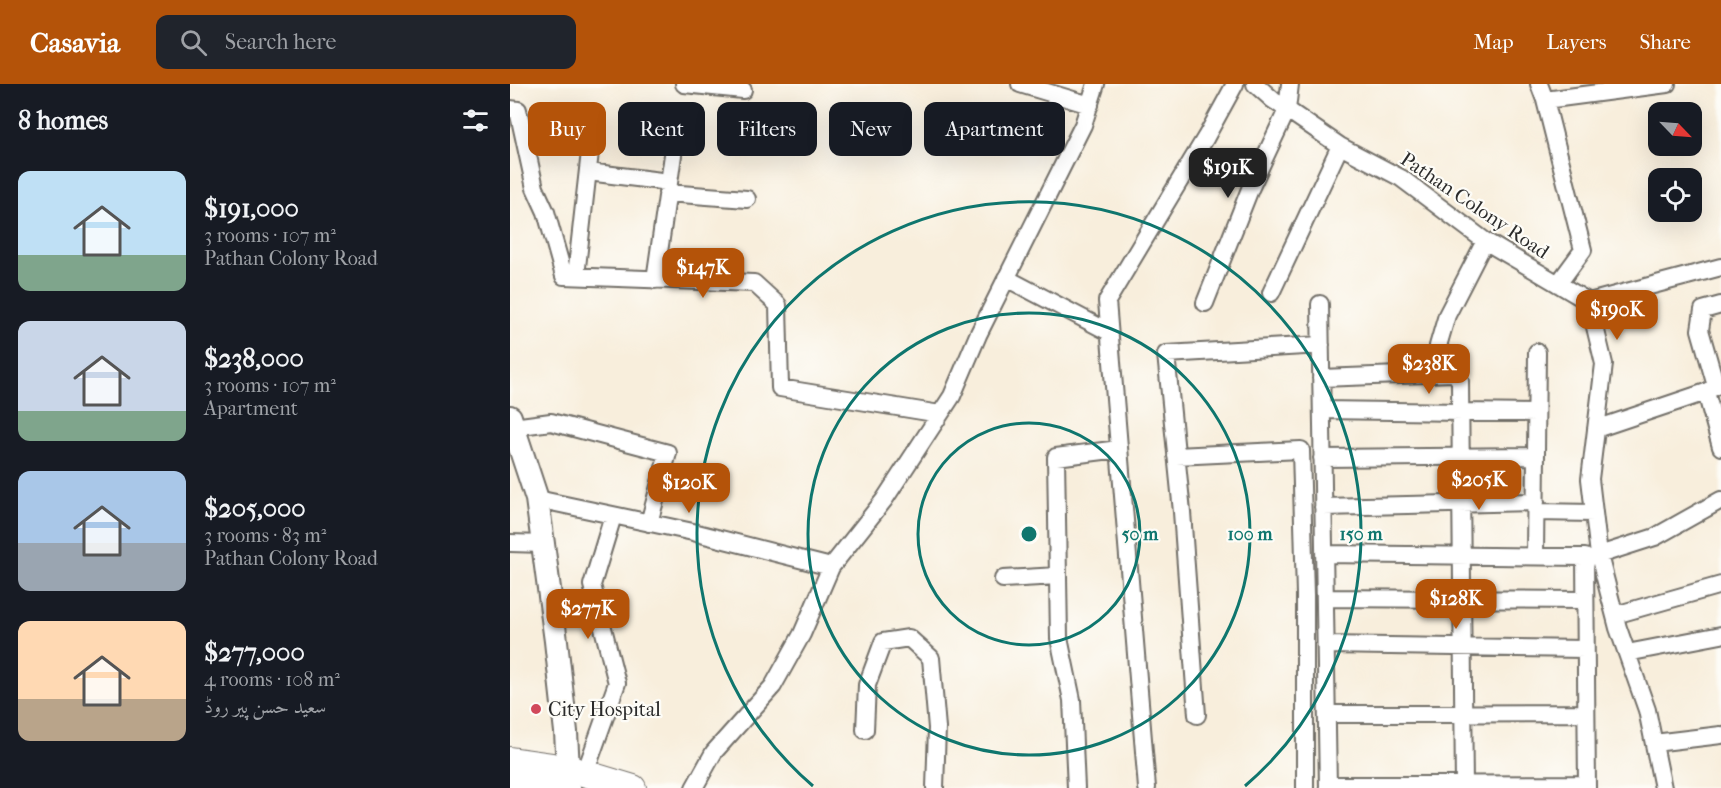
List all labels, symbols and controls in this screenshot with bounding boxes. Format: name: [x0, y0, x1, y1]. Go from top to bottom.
search box: [156, 15, 576, 69]
text: Casavia: [30, 26, 120, 59]
icon: search: [177, 26, 210, 59]
text: Search here: [225, 29, 336, 55]
text: Map: [1473, 30, 1514, 54]
text: Layers: [1547, 30, 1606, 54]
text: Share: [1639, 30, 1691, 54]
chip: Buy: [528, 102, 606, 156]
chip: Rent: [618, 102, 705, 156]
chip: Filters: [717, 102, 817, 156]
chip: New: [829, 102, 912, 156]
chip: Apartment: [924, 102, 1065, 156]
north arrow: [1648, 102, 1702, 156]
map controls: [1648, 102, 1702, 222]
icon: filters: [459, 104, 492, 137]
text: 8 homes: [18, 105, 108, 136]
street label: Pathan Colony Road: [1396, 147, 1554, 264]
pin: $191K: [1186, 148, 1270, 199]
text: $191K: [1203, 156, 1253, 179]
button: locate: [1648, 168, 1702, 222]
text: $191,000: [204, 193, 299, 224]
icon: home: [66, 195, 138, 267]
text: 3 rooms · 107 m²: [204, 224, 336, 247]
text: Pathan Colony Road: [204, 247, 378, 270]
pin: $147K: [661, 248, 745, 299]
text: $147K: [676, 256, 730, 279]
pin: $190K: [1575, 290, 1659, 341]
text: $190K: [1590, 298, 1644, 321]
text: $238,000: [204, 343, 304, 374]
pin: $238K: [1387, 344, 1471, 395]
icon: home: [66, 345, 138, 417]
text: $238K: [1402, 352, 1456, 375]
text: 3 rooms · 107 m²: [204, 374, 336, 397]
text: Apartment: [204, 397, 298, 420]
pin: $205K: [1437, 460, 1521, 511]
pin: $120K: [647, 463, 731, 514]
text: $205K: [1451, 468, 1507, 491]
text: $120K: [662, 471, 716, 494]
text: $205,000: [204, 493, 306, 524]
icon: home: [66, 495, 138, 567]
text: 3 rooms · 83 m²: [204, 524, 327, 547]
centre of rings: [1019, 524, 1039, 544]
text: 50 m: [1122, 524, 1159, 545]
text: 100 m: [1227, 524, 1274, 545]
text: 150 m: [1340, 524, 1383, 545]
text: Pathan Colony Road: [204, 547, 378, 570]
pin: $128K: [1414, 579, 1498, 630]
text: $128K: [1429, 587, 1483, 610]
pin: $277K: [546, 589, 630, 640]
text: $277K: [560, 597, 616, 620]
text: $277,000: [204, 637, 305, 668]
icon: home: [66, 645, 138, 717]
text: 4 rooms · 108 m²: [204, 668, 340, 691]
text: سعید حسن پیر روڈ: [204, 695, 326, 718]
place label: City Hospital: [548, 698, 661, 721]
marker: City Hospital: [529, 702, 543, 716]

